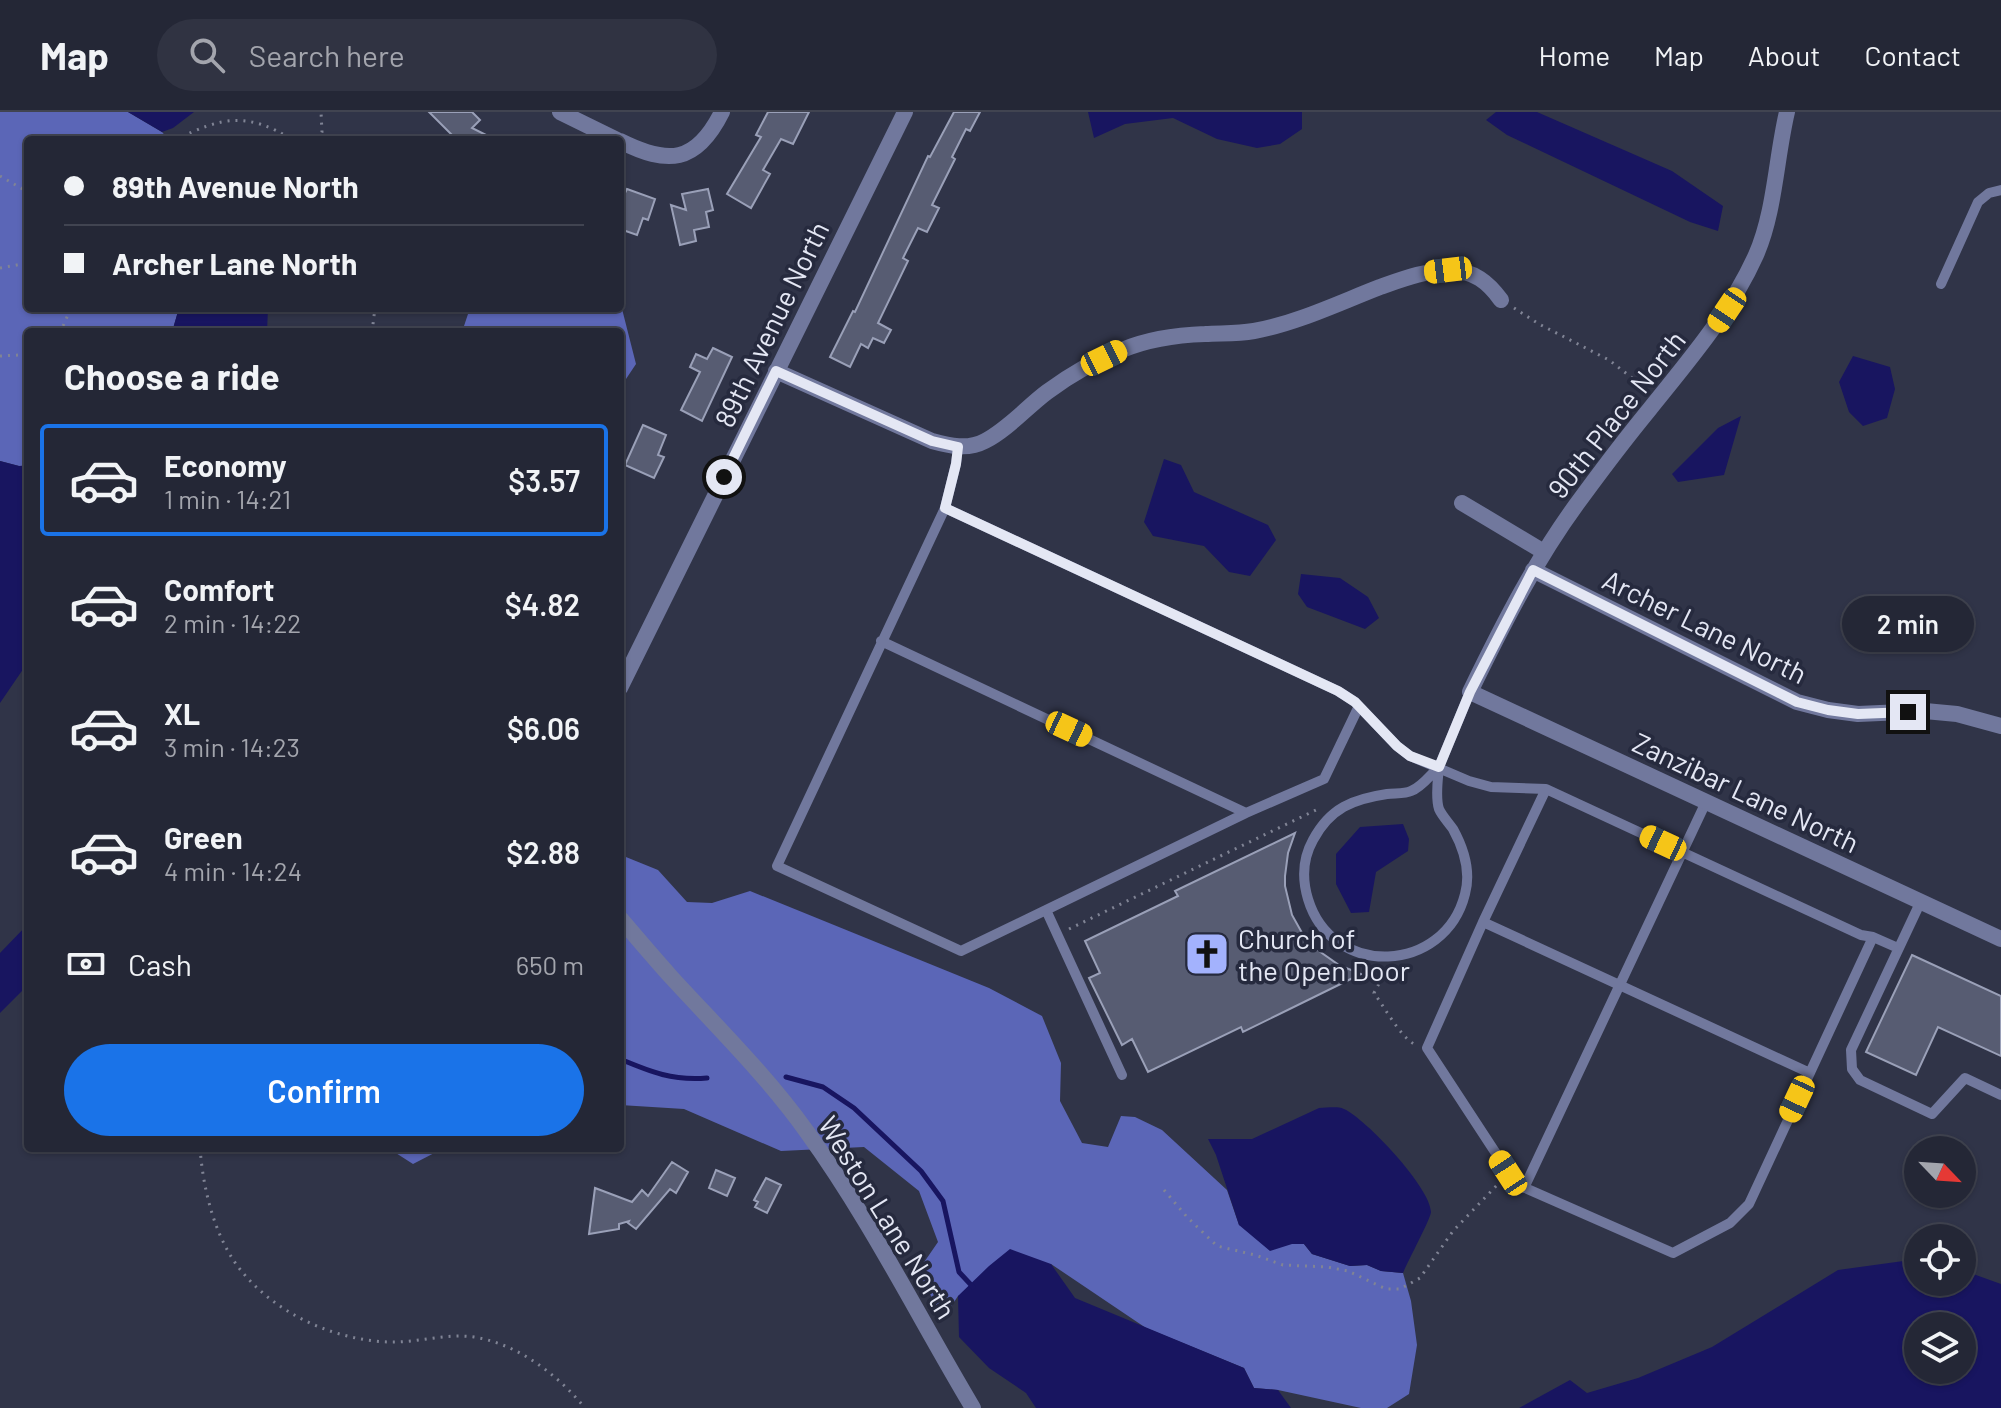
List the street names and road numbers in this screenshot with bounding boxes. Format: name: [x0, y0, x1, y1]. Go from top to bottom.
street label: 89th Avenue North: [706, 216, 836, 432]
street label: 90th Place North: [1540, 323, 1692, 505]
street label: Archer Lane North: [1597, 562, 1813, 690]
street label: Zanzibar Lane North: [1628, 725, 1864, 859]
street label: Weston Lane North: [812, 1109, 964, 1325]

